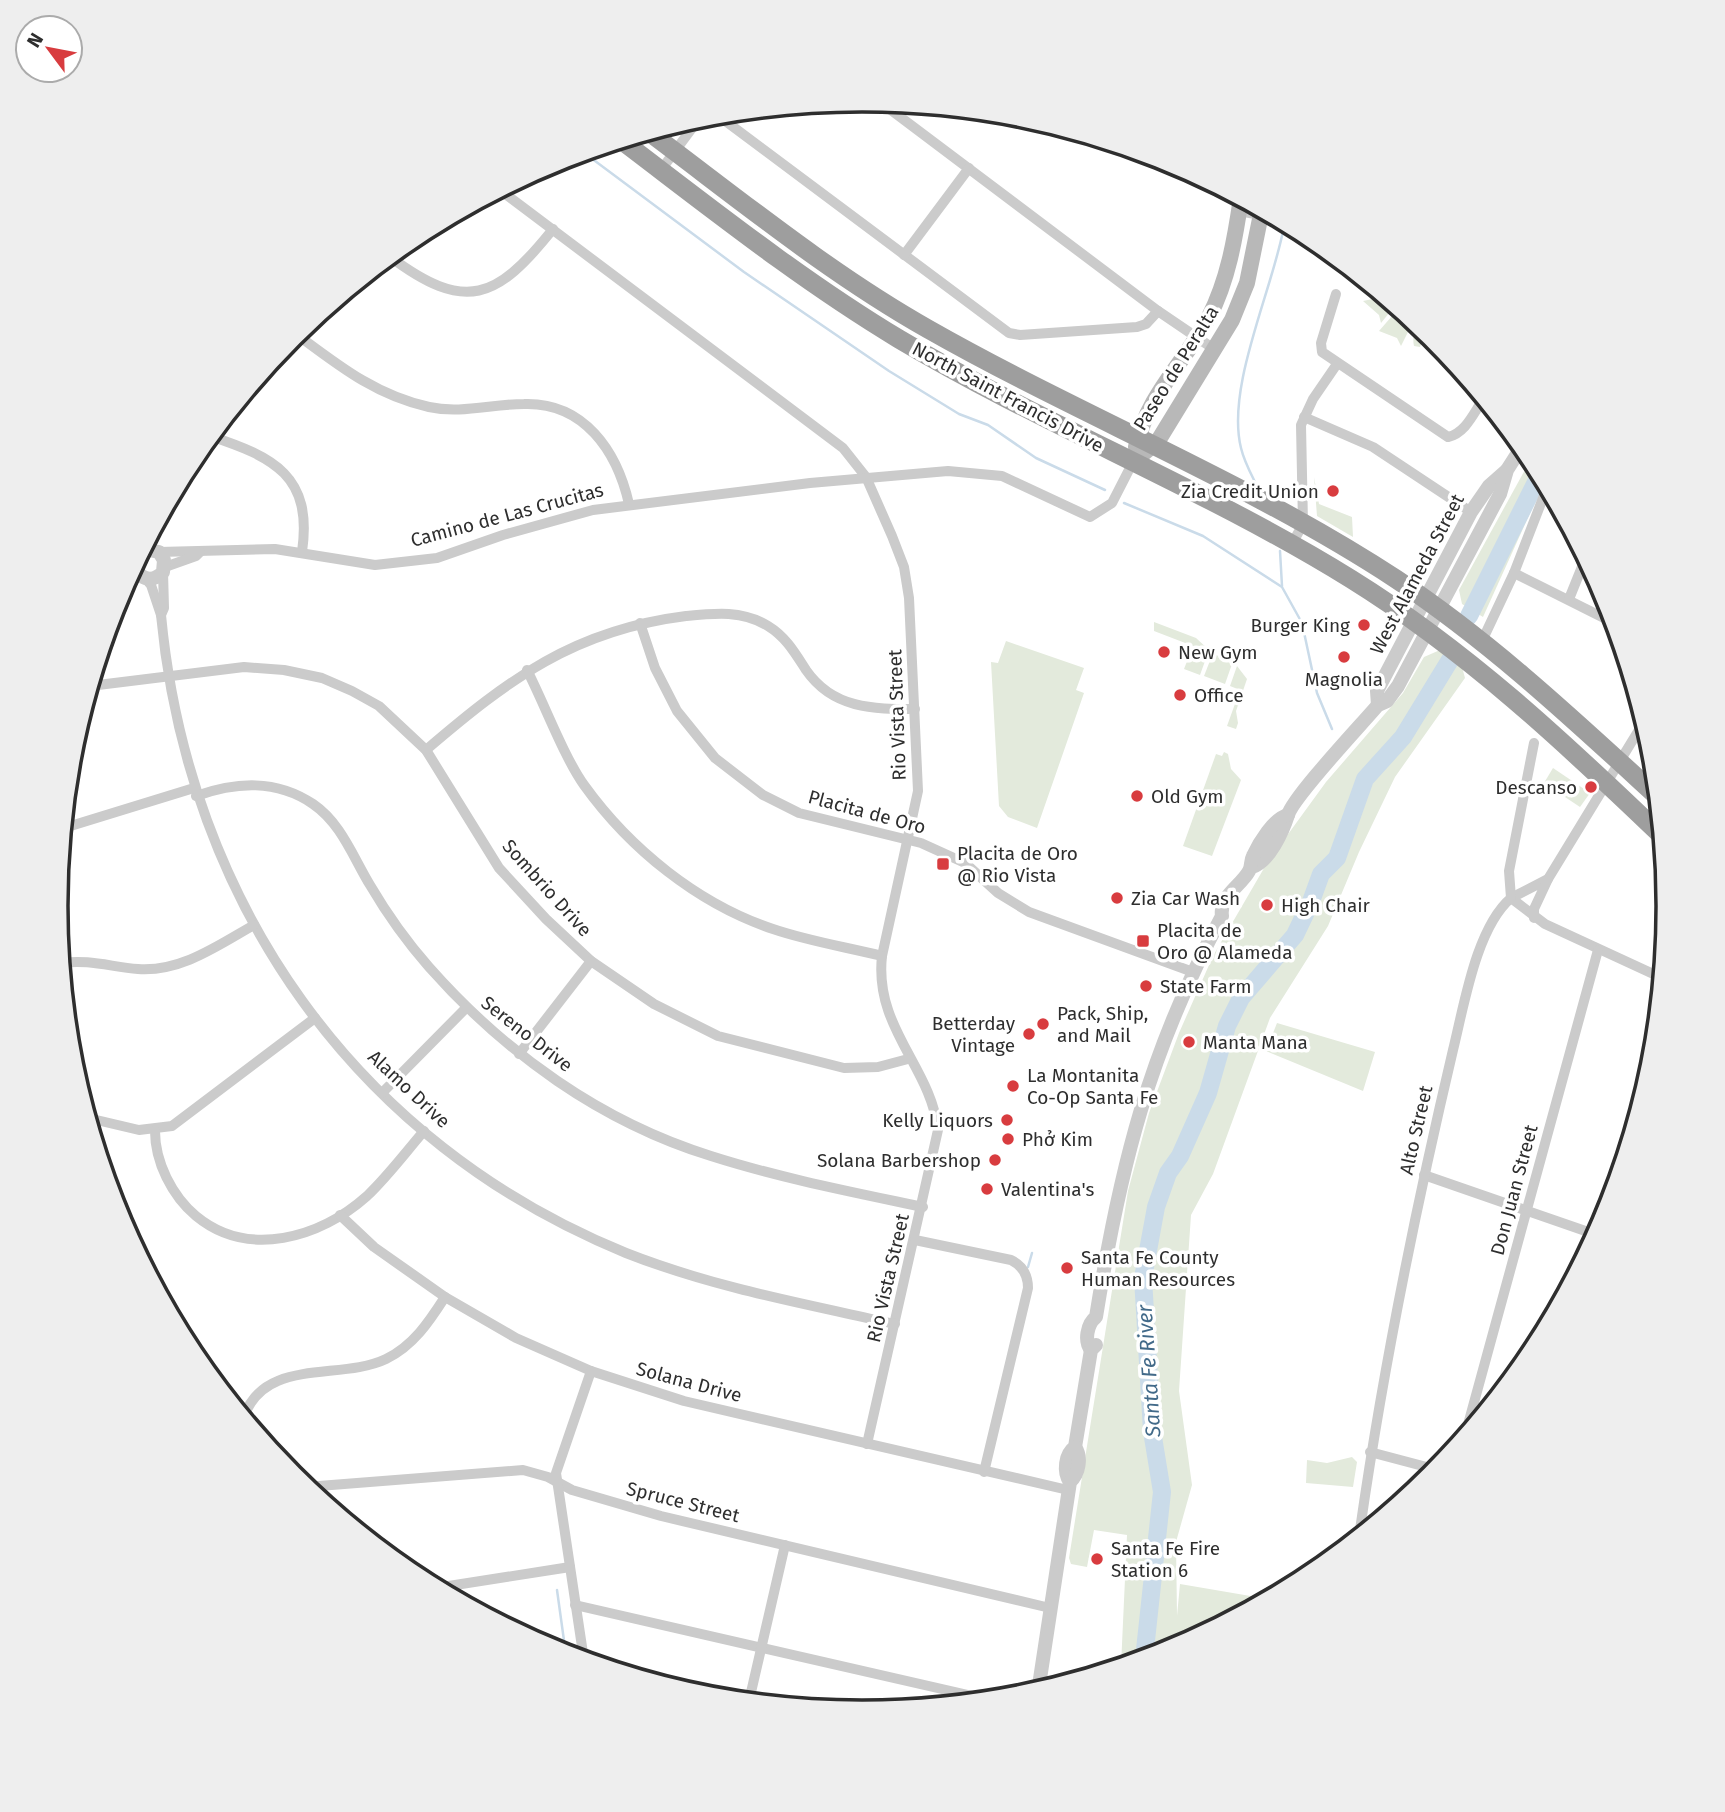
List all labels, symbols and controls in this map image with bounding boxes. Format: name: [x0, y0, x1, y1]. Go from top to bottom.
north arrow: [14, 14, 84, 84]
text: N: [22, 29, 48, 52]
street label: Paseo de Peralta: [1128, 301, 1224, 435]
street label: North Saint Francis Drive: [908, 337, 1108, 457]
street label: Camino de Las Crucitas: [408, 478, 606, 552]
place label: Zia Credit Union: [1181, 480, 1319, 503]
marker: Zia Credit Union: [1325, 483, 1341, 499]
street label: West Alameda Street: [1365, 490, 1469, 658]
place label: Burger King: [1250, 614, 1350, 637]
marker: Burger King: [1356, 617, 1372, 633]
place label: New Gym: [1178, 641, 1258, 664]
marker: New Gym: [1156, 644, 1172, 660]
street label: Rio Vista Street: [883, 649, 911, 781]
marker: Magnolia: [1336, 649, 1352, 665]
place label: Magnolia: [1305, 668, 1383, 691]
place label: Office: [1194, 684, 1244, 707]
marker: Office: [1172, 687, 1188, 703]
place label: Descanso: [1495, 776, 1577, 799]
marker: Descanso: [1583, 779, 1599, 795]
street label: Placita de Oro: [806, 785, 928, 839]
place label: Old Gym: [1151, 785, 1224, 808]
marker: Old Gym: [1129, 788, 1145, 804]
street label: Sombrio Drive: [498, 835, 596, 941]
place label: Placita de Oro @ Rio Vista: [957, 842, 1078, 887]
marker: Placita de Oro @ Rio Vista: [935, 856, 951, 872]
place label: Zia Car Wash: [1131, 887, 1240, 910]
marker: Zia Car Wash: [1109, 890, 1125, 906]
place label: High Chair: [1281, 894, 1371, 917]
marker: High Chair: [1259, 897, 1275, 913]
place label: Placita de Oro @ Alameda: [1157, 919, 1293, 964]
marker: Placita de Oro @ Alameda: [1135, 933, 1151, 949]
place label: State Farm: [1160, 975, 1252, 998]
marker: State Farm: [1138, 978, 1154, 994]
street label: Sereno Drive: [477, 991, 577, 1077]
place label: Pack, Ship, and Mail: [1057, 1002, 1148, 1047]
place label: Betterday Vintage: [932, 1012, 1016, 1057]
marker: Pack, Ship, and Mail: [1035, 1016, 1051, 1032]
marker: Betterday Vintage: [1021, 1026, 1037, 1042]
place label: Manta Mana: [1203, 1031, 1308, 1054]
marker: Manta Mana: [1181, 1034, 1197, 1050]
street label: Alamo Drive: [363, 1045, 455, 1133]
place label: La Montanita Co-Op Santa Fe: [1027, 1064, 1158, 1109]
marker: La Montanita Co-Op Santa Fe: [1005, 1078, 1021, 1094]
street label: Alto Street: [1395, 1083, 1437, 1177]
place label: Kelly Liquors: [882, 1109, 993, 1132]
marker: Kelly Liquors: [999, 1112, 1015, 1128]
street label: Don Juan Street: [1485, 1122, 1543, 1258]
place label: Phở Kim: [1022, 1128, 1093, 1151]
marker: Phở Kim: [1000, 1131, 1016, 1147]
place label: Solana Barbershop: [817, 1149, 981, 1172]
marker: Solana Barbershop: [987, 1152, 1003, 1168]
place label: Valentina's: [1001, 1178, 1094, 1201]
marker: Valentina's: [979, 1181, 995, 1197]
street label: Rio Vista Street: [862, 1211, 914, 1345]
place label: Santa Fe County Human Resources: [1081, 1246, 1235, 1291]
marker: Santa Fe County Human Resources: [1059, 1260, 1075, 1276]
water label: Santa Fe River: [1131, 1303, 1167, 1439]
street label: Solana Drive: [634, 1357, 744, 1407]
street label: Spruce Street: [624, 1477, 742, 1527]
place label: Santa Fe Fire Station 6: [1111, 1537, 1220, 1582]
marker: Santa Fe Fire Station 6: [1089, 1551, 1105, 1567]

